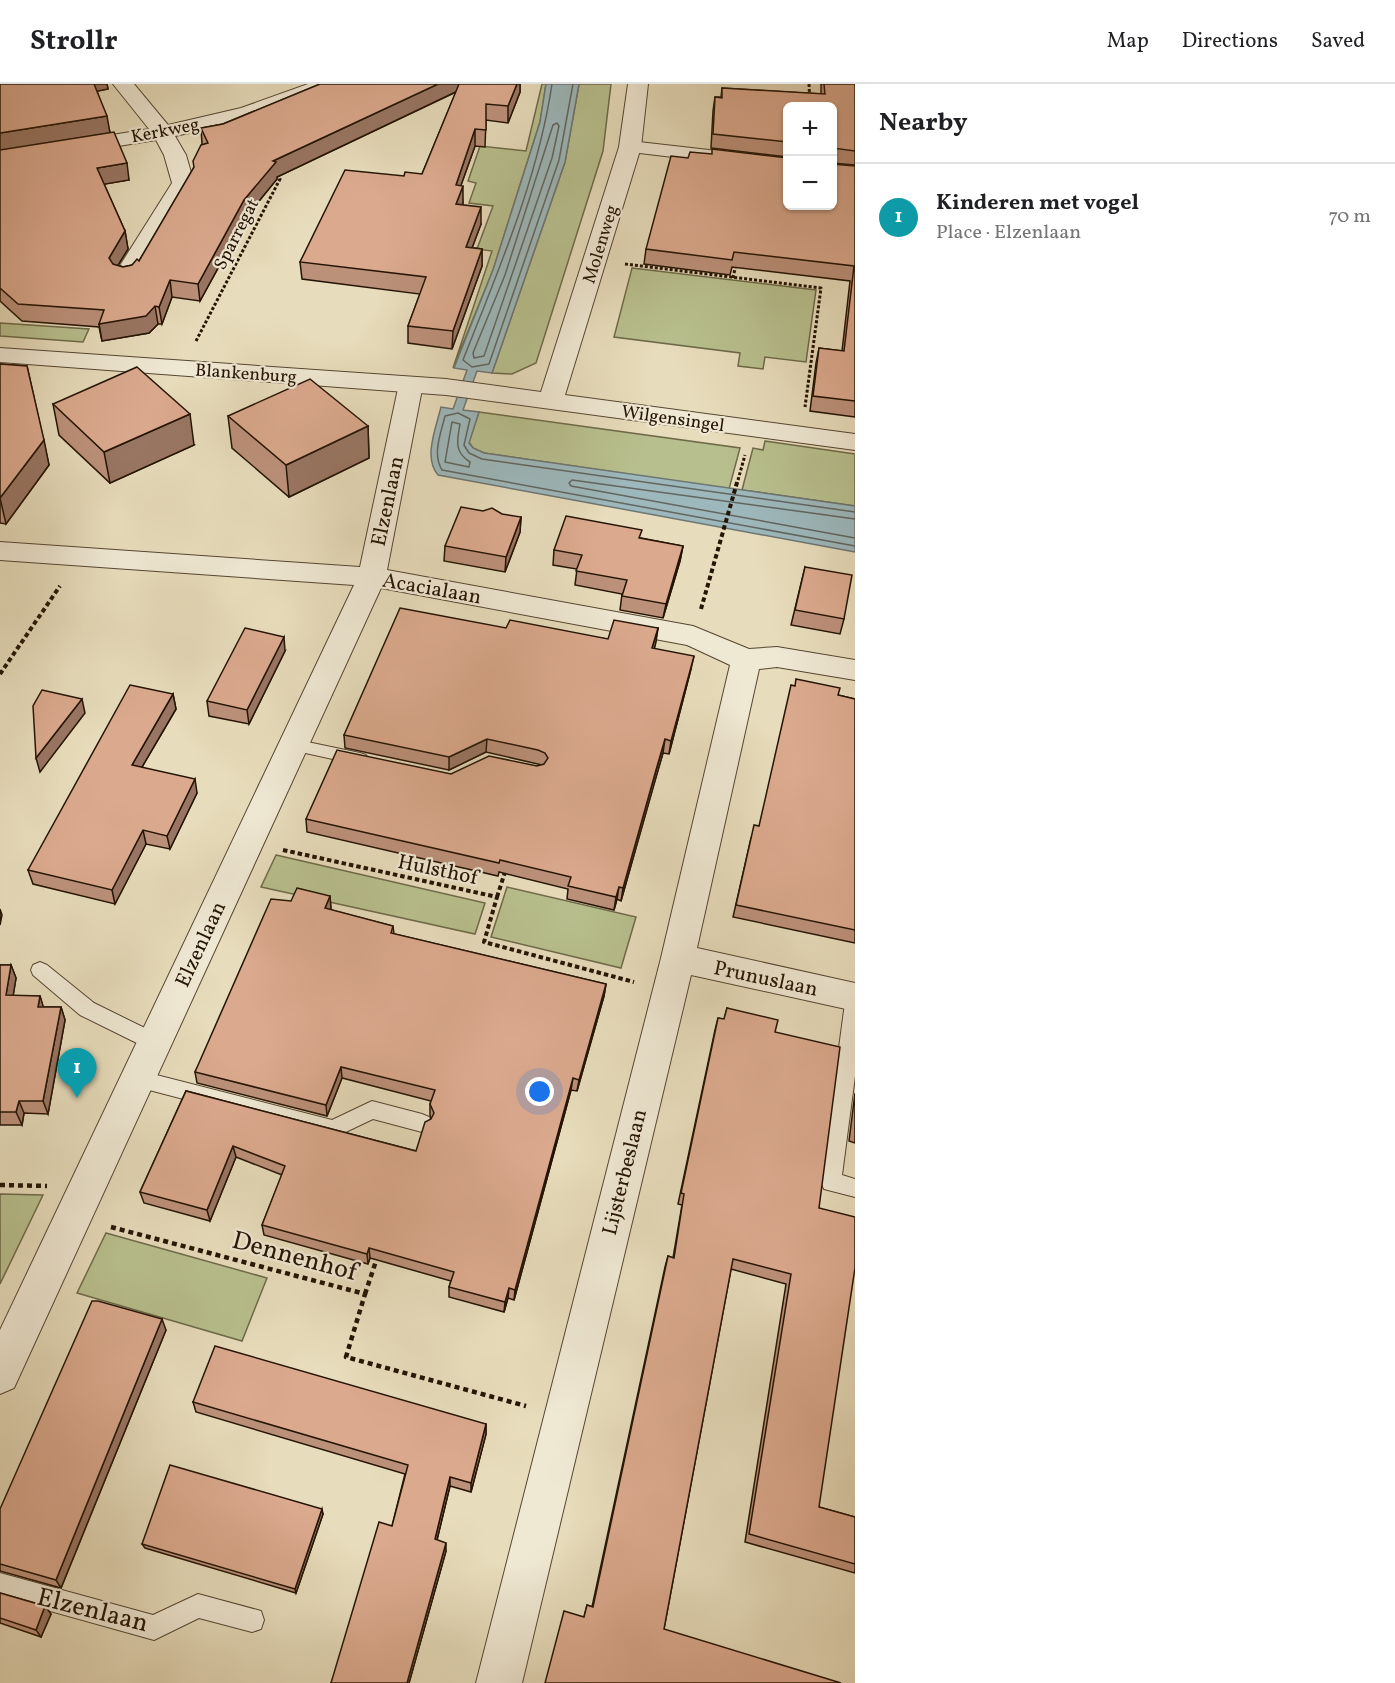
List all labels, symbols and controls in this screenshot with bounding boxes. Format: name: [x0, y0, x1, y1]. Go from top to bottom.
text: Strollr: [30, 22, 118, 61]
text: Map: [1107, 27, 1149, 56]
text: Directions: [1182, 27, 1278, 56]
text: Saved: [1311, 27, 1365, 56]
map controls: [783, 102, 837, 210]
button: +: [783, 102, 837, 156]
text: Nearby: [879, 105, 968, 141]
street label: Kerkweg: [129, 113, 201, 150]
button: −: [783, 156, 837, 210]
text: Kinderen met vogel: [936, 188, 1139, 219]
street label: Sparregat: [209, 195, 266, 275]
street label: Molenweg: [578, 202, 625, 287]
text: 1: [894, 203, 903, 231]
text: 70 m: [1328, 203, 1371, 231]
text: Place · Elzenlaan: [936, 219, 1081, 247]
street label: Blankenburg: [194, 358, 298, 391]
street label: Wilgensingel: [620, 400, 726, 439]
street label: Elzenlaan: [365, 453, 412, 549]
street label: Acacialaan: [380, 567, 484, 612]
street label: Hulsthof: [395, 848, 482, 893]
street label: Elzenlaan: [169, 897, 234, 992]
street label: Prunuslaan: [711, 954, 821, 1005]
pin: 1: [58, 1048, 97, 1098]
your location: [525, 1077, 554, 1106]
street label: Lijsterbeslaan: [596, 1106, 655, 1238]
street label: Dennenhof: [228, 1223, 363, 1291]
street label: Elzenlaan: [33, 1580, 152, 1642]

